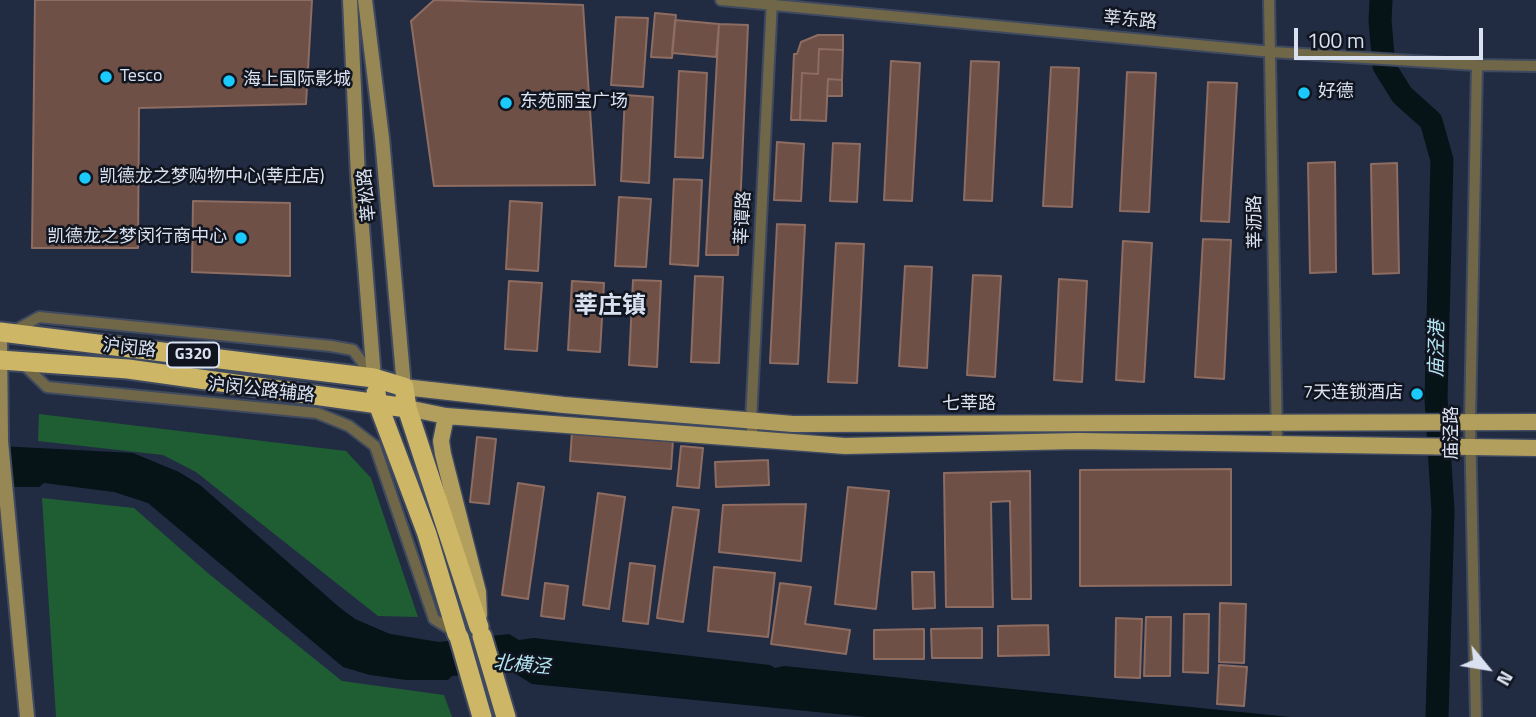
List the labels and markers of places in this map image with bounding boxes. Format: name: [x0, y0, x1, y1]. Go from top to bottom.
place label: Tesco: [120, 66, 163, 88]
marker: Tesco: [98, 69, 114, 85]
place label: 海上国际影城: [243, 70, 351, 92]
marker: 海上国际影城: [221, 73, 237, 89]
place label: 好德: [1318, 82, 1354, 104]
marker: 好德: [1296, 85, 1312, 101]
place label: 东苑丽宝广场: [520, 92, 628, 114]
marker: 东苑丽宝广场: [498, 95, 514, 111]
place label: 凯德龙之梦购物中心(莘庄店): [99, 167, 325, 189]
marker: 凯德龙之梦购物中心(莘庄店): [77, 170, 93, 186]
place label: 凯德龙之梦闵行商中心: [47, 227, 227, 249]
marker: 凯德龙之梦闵行商中心: [233, 230, 249, 246]
place label: 7天连锁酒店: [1303, 383, 1403, 405]
marker: 7天连锁酒店: [1409, 386, 1425, 402]

